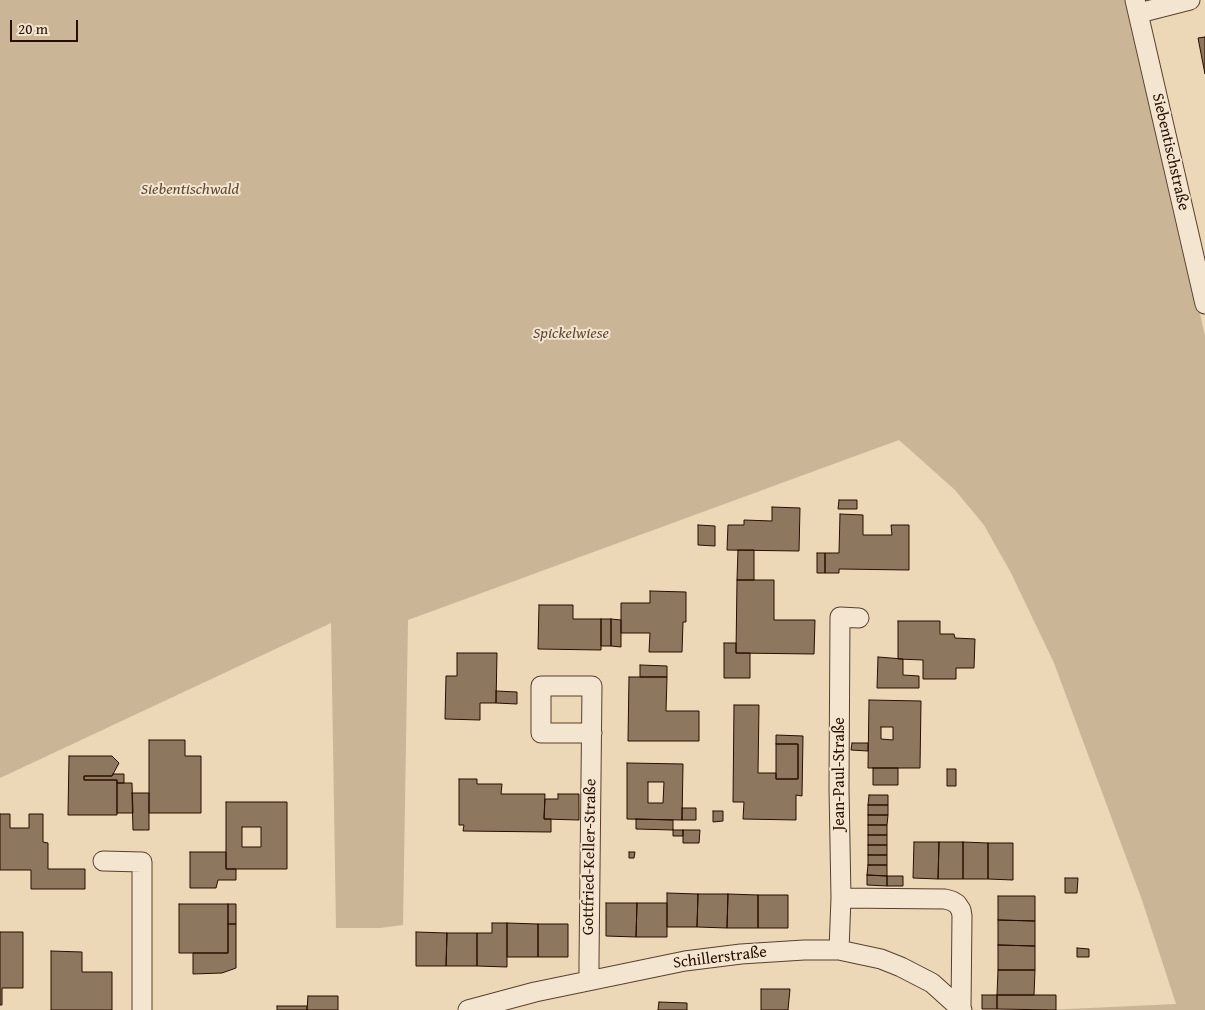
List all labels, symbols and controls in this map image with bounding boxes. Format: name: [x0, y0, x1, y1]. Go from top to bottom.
scale bar: [12, 10, 80, 42]
text: 20 m: [18, 18, 48, 39]
street label: Siebentischstraße: [1147, 91, 1193, 213]
park label: Siebentischwald: [141, 180, 239, 200]
park label: Spickelwiese: [533, 324, 609, 344]
street label: Jean-Paul-Straße: [830, 717, 850, 831]
street label: Gottfried-Keller-Straße: [579, 779, 601, 935]
street label: Schillerstraße: [672, 943, 768, 973]

